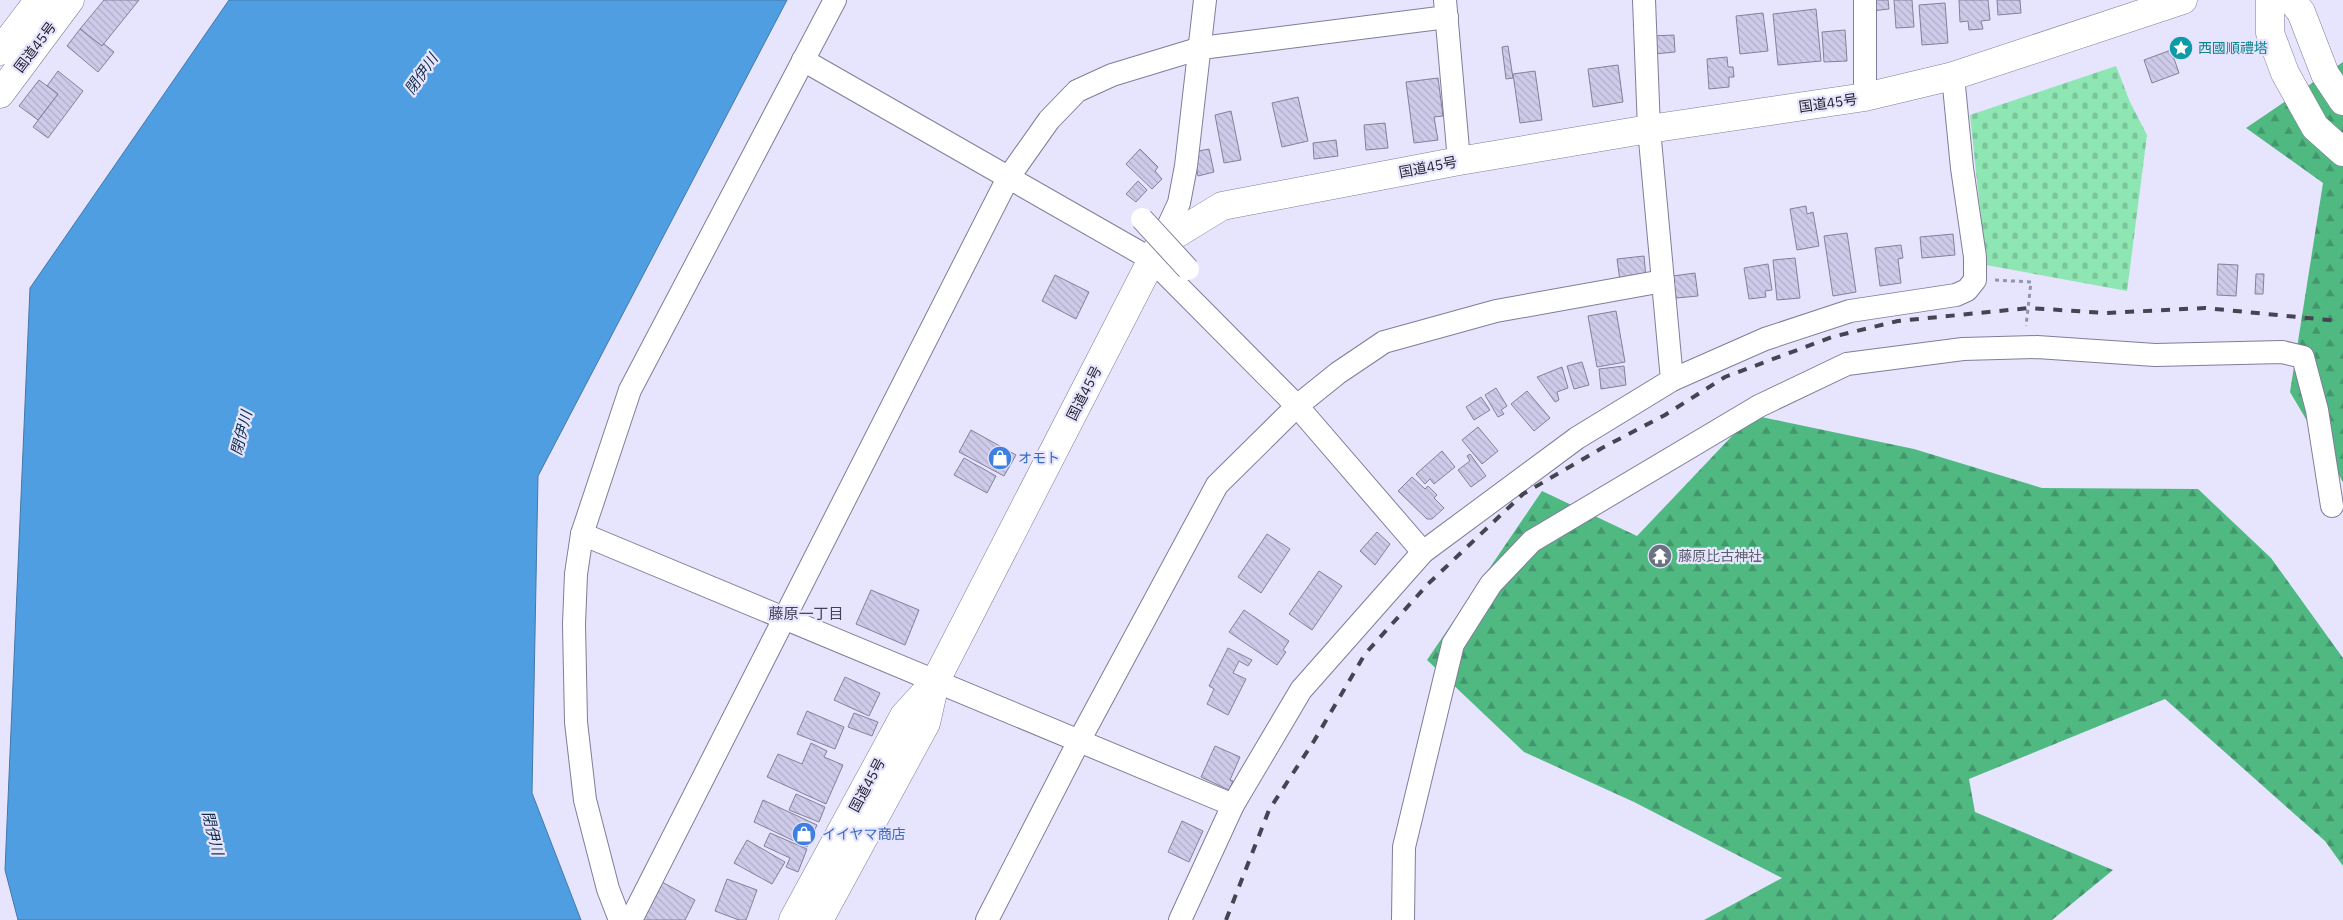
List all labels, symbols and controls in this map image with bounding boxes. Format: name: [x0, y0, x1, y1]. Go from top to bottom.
street label: 国道45号: [10, 18, 60, 76]
place icon: 西國順禮塔: [2168, 35, 2194, 61]
place label: 西國順禮塔: [2198, 39, 2268, 57]
water label: 閉伊川: [400, 48, 443, 98]
street label: 国道45号: [1798, 90, 1858, 116]
street label: 国道45号: [1397, 153, 1459, 181]
street label: 国道45号: [1063, 363, 1105, 423]
water label: 閉伊川: [226, 407, 256, 457]
shop icon: オモト: [987, 445, 1013, 471]
place label: オモト: [1018, 449, 1060, 467]
temple icon: 藤原比古神社: [1647, 543, 1673, 569]
place label: 藤原比古神社: [1678, 547, 1762, 565]
district label: 藤原一丁目: [768, 604, 844, 623]
street label: 国道45号: [845, 755, 889, 815]
water label: 閉伊川: [198, 809, 228, 859]
shop icon: イイヤマ商店: [791, 821, 817, 847]
place label: イイヤマ商店: [822, 825, 906, 843]

